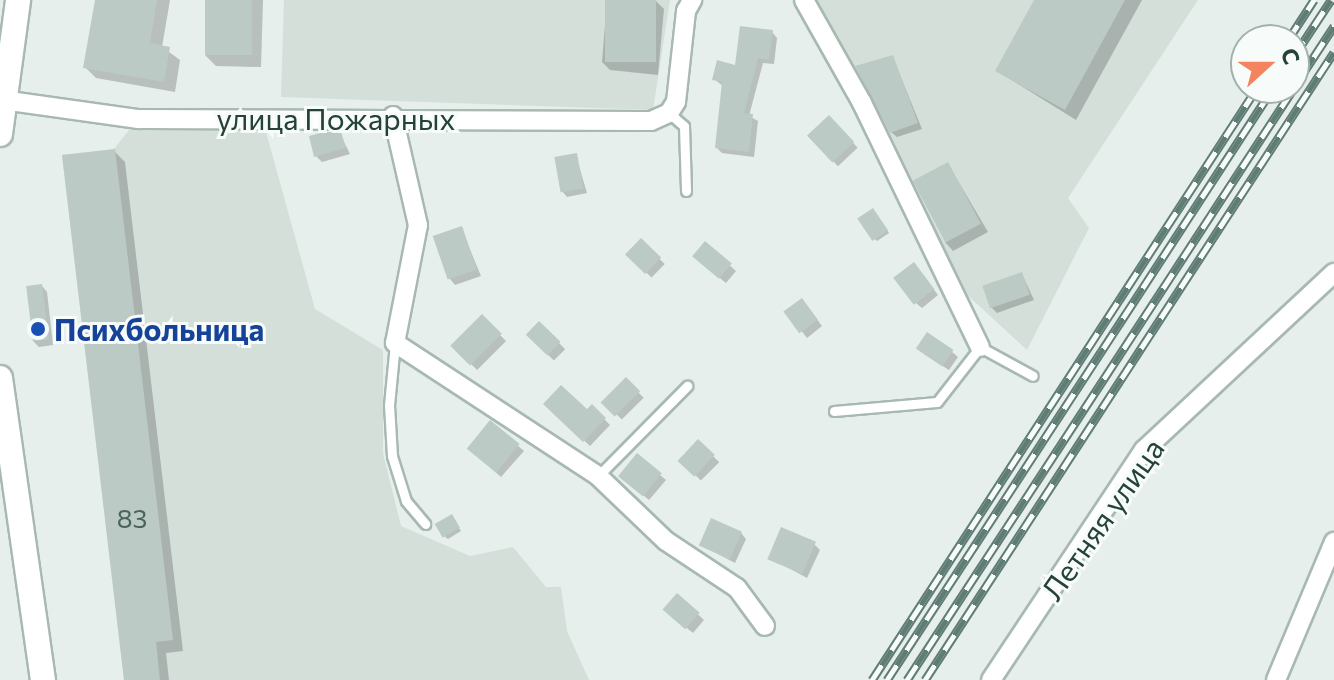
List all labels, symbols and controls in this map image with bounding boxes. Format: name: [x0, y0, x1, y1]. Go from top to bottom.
north arrow: [1230, 24, 1310, 104]
text: С: [1276, 44, 1306, 68]
street label: улица Пожарных: [216, 100, 456, 136]
place label: Психбольница: [54, 311, 264, 347]
marker: Психбольница: [29, 320, 47, 338]
street label: Летняя улица: [1033, 431, 1171, 607]
house number: 83: [117, 502, 147, 534]

